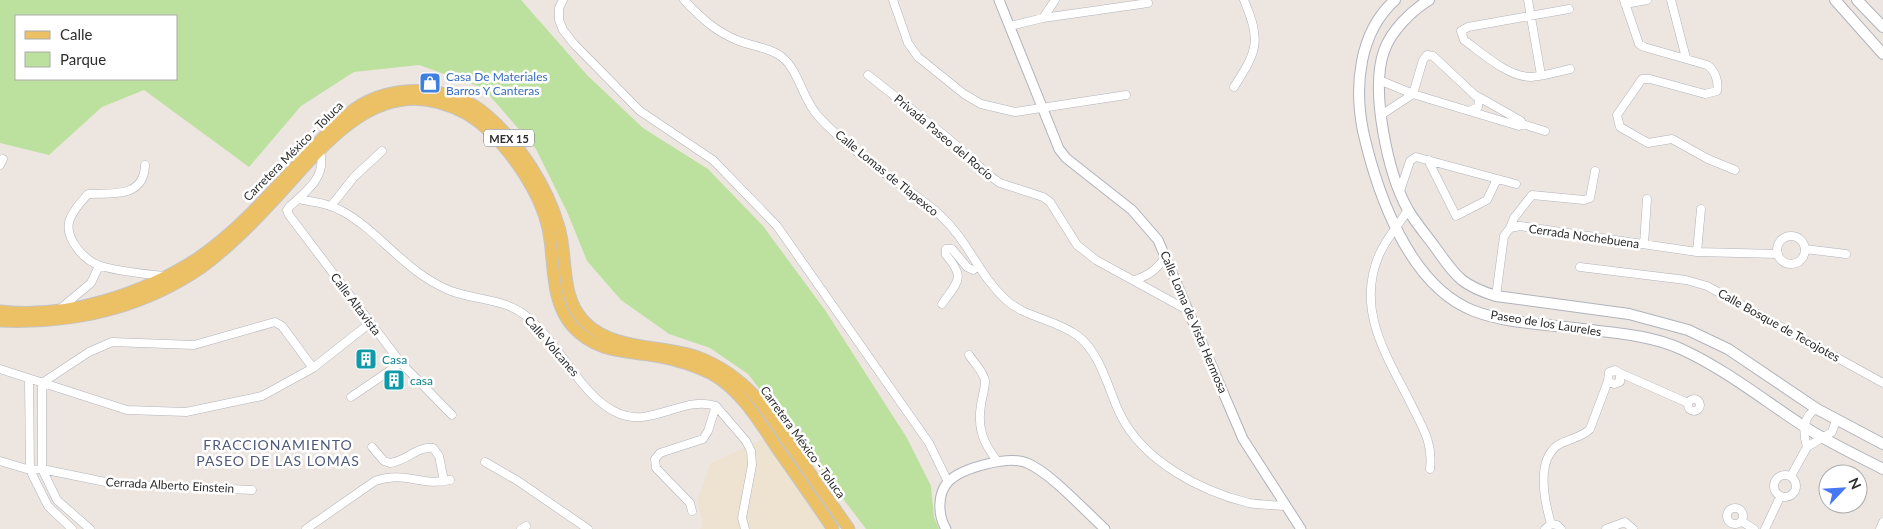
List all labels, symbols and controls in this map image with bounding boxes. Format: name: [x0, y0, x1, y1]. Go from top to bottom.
legend: [15, 15, 178, 80]
text: Calle: [60, 25, 93, 43]
text: Parque: [60, 50, 106, 68]
place label: Casa De Materiales Barros Y Canteras: [446, 69, 548, 98]
shop icon: Casa De Materiales Barros Y Canteras: [418, 71, 442, 95]
street label: Privada Paseo del Rocío: [891, 91, 997, 183]
street label: Carretera México - Toluca: [240, 98, 346, 204]
street label: Calle Lomas de Tlapexco: [832, 127, 942, 219]
road number: MEX 15: [484, 130, 534, 146]
street label: Cerrada Nochebuena: [1528, 221, 1640, 251]
street label: Calle Loma de Vista Hermosa: [1157, 249, 1231, 395]
street label: Calle Altavista: [328, 270, 384, 338]
street label: Calle Bosque de Tecojotes: [1715, 285, 1843, 365]
street label: Paseo de los Laureles: [1489, 307, 1603, 339]
street label: Calle Volcanes: [522, 313, 582, 379]
building icon: Casa: [354, 347, 378, 371]
place label: Casa: [382, 352, 407, 367]
building icon: casa: [382, 368, 406, 392]
place label: casa: [410, 373, 433, 388]
street label: Carretera México - Toluca: [757, 383, 849, 501]
district label: FRACCIONAMIENTO PASEO DE LAS LOMAS: [196, 436, 360, 469]
north arrow: [1818, 464, 1868, 514]
street label: Cerrada Alberto Einstein: [105, 474, 235, 496]
text: N: [1845, 475, 1865, 492]

